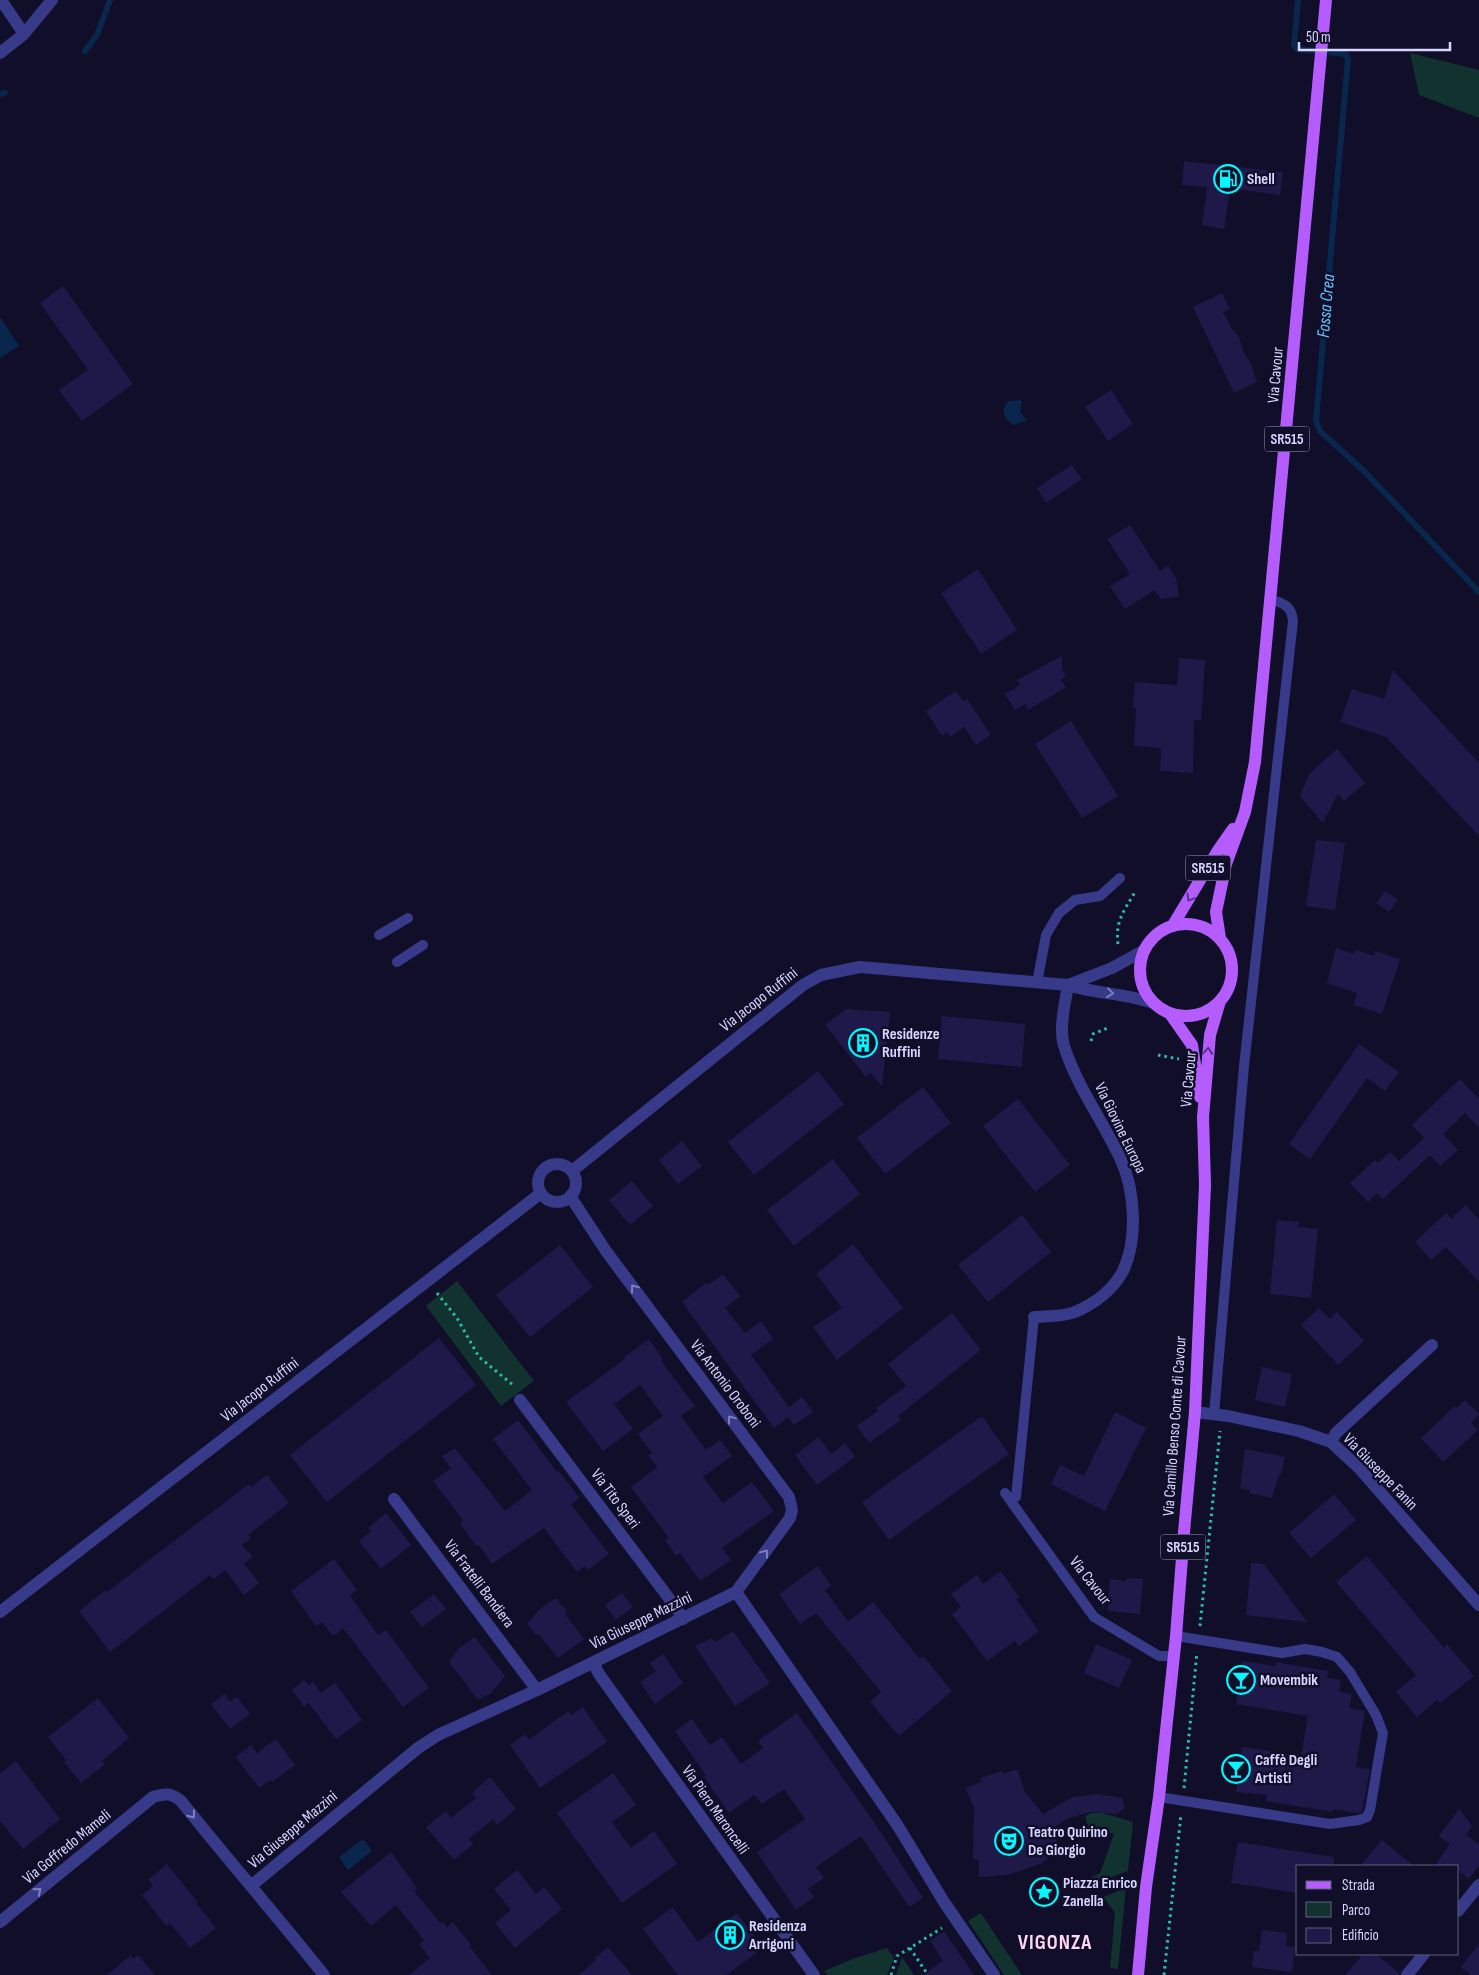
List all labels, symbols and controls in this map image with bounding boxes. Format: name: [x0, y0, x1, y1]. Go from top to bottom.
scale bar: [1299, 20, 1450, 52]
text: 50 m: [1306, 28, 1331, 47]
fuel station icon: Shell: [1213, 164, 1243, 194]
place label: Shell: [1247, 170, 1275, 189]
water label: Fossa Crea: [1313, 273, 1339, 339]
street label: Via Cavour: [1264, 346, 1288, 404]
road number: SR515: [1264, 426, 1310, 452]
road number: SR515: [1186, 856, 1230, 880]
one-way arrow: [1186, 892, 1196, 901]
street label: Via Jacopo Ruffini: [716, 964, 802, 1036]
one-way arrow: [1106, 988, 1115, 998]
place label: Residenze Ruffini: [882, 1025, 940, 1062]
building icon: Residenze Ruffini: [848, 1028, 878, 1058]
one-way arrow: [1203, 1046, 1214, 1054]
street label: Via Cavour: [1177, 1050, 1201, 1108]
street label: Via Giovine Europa: [1090, 1080, 1150, 1176]
one-way arrow: [631, 1284, 640, 1294]
street label: Via Camillo Benso Conte di Cavour: [1159, 1335, 1191, 1517]
street label: Via Antonio Oroboni: [686, 1336, 764, 1432]
street label: Via Jacopo Ruffini: [217, 1354, 303, 1426]
one-way arrow: [728, 1416, 736, 1425]
street label: Via Giuseppe Fanin: [1339, 1430, 1421, 1514]
street label: Via Tito Speri: [586, 1465, 644, 1533]
road number: SR515: [1160, 1534, 1206, 1560]
street label: Via Fratelli Bandiera: [440, 1536, 518, 1632]
one-way arrow: [759, 1550, 767, 1559]
street label: Via Cavour: [1065, 1553, 1115, 1609]
street label: Via Giuseppe Mazzini: [587, 1588, 695, 1654]
bar icon: Movembik: [1226, 1665, 1256, 1695]
place label: Movembik: [1260, 1671, 1318, 1690]
place label: Caffè Degli Artisti: [1254, 1751, 1317, 1788]
bar icon: Caffè Degli Artisti: [1221, 1754, 1251, 1784]
street label: Via Piero Maroncelli: [677, 1762, 753, 1858]
street label: Via Giuseppe Mazzini: [244, 1787, 342, 1873]
street label: Via Goffredo Mameli: [19, 1806, 115, 1888]
one-way arrow: [187, 1810, 196, 1819]
place label: Teatro Quirino De Giorgio: [1028, 1823, 1108, 1860]
theatre icon: Teatro Quirino De Giorgio: [994, 1826, 1024, 1856]
legend: [1296, 1865, 1459, 1955]
place label: Piazza Enrico Zanella: [1063, 1874, 1137, 1911]
text: Strada: [1342, 1876, 1375, 1895]
place icon: Piazza Enrico Zanella: [1029, 1877, 1059, 1907]
one-way arrow: [32, 1889, 41, 1897]
text: Parco: [1342, 1901, 1370, 1920]
place label: Residenza Arrigoni: [748, 1917, 807, 1954]
building icon: Residenza Arrigoni: [715, 1920, 745, 1950]
text: Edificio: [1342, 1926, 1379, 1945]
district label: VIGONZA: [1018, 1930, 1092, 1955]

